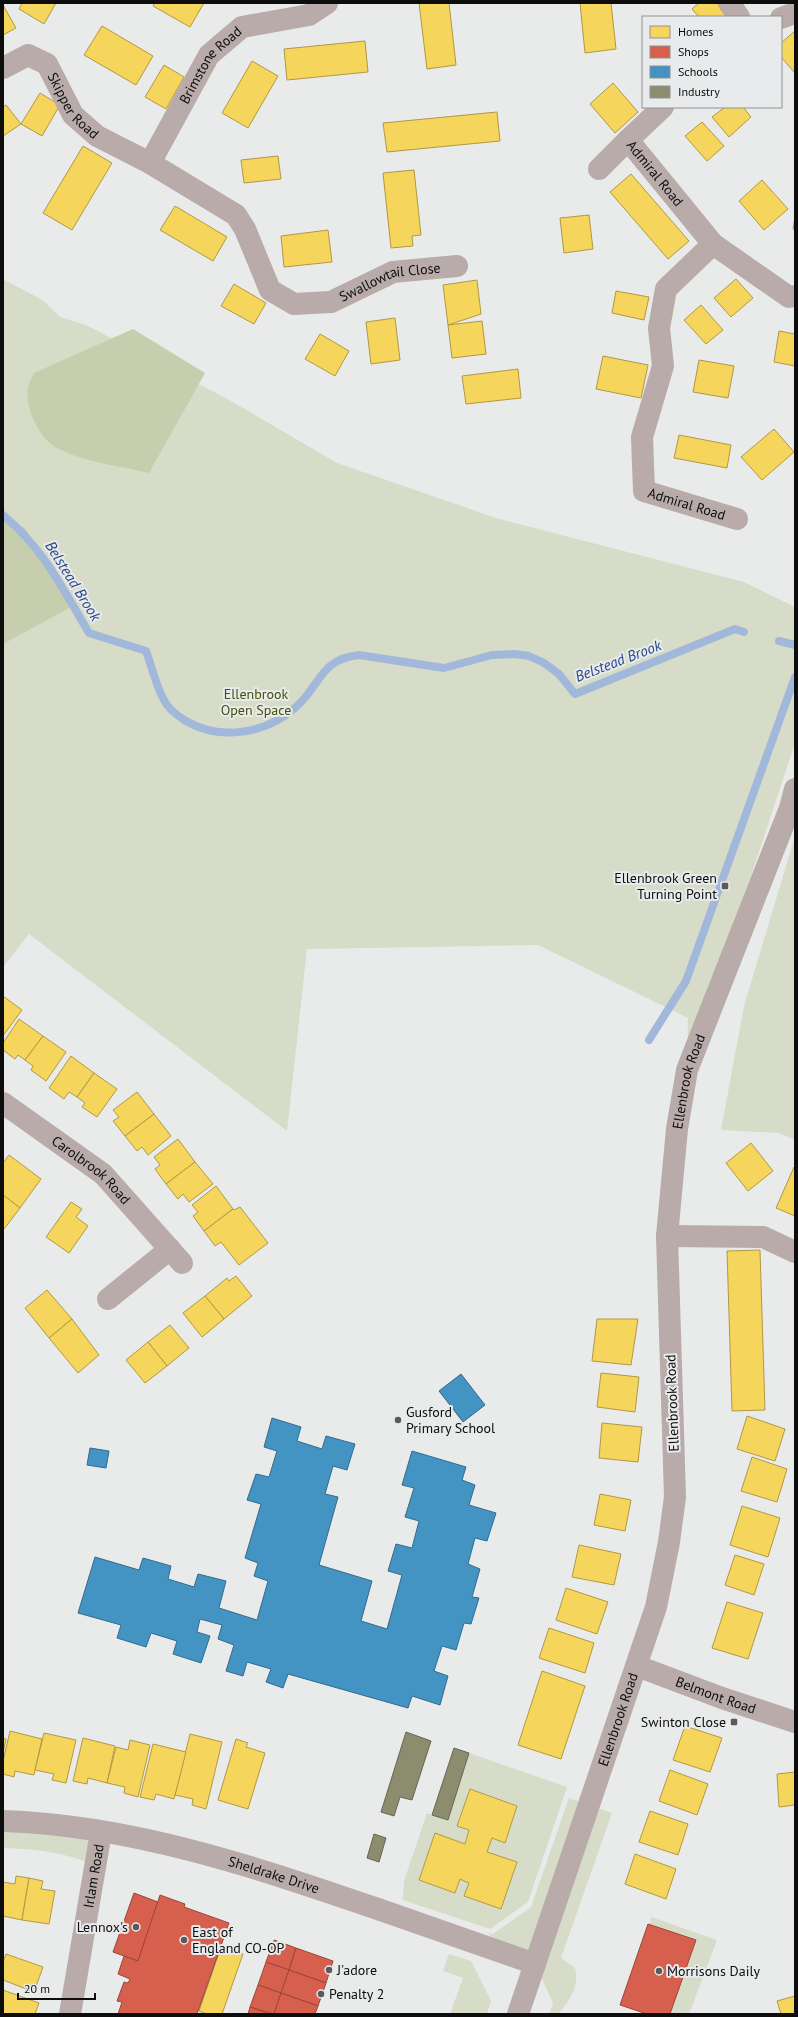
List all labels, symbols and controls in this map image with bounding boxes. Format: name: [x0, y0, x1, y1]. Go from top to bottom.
legend: [642, 16, 782, 108]
street label: Brimstone Road: [175, 22, 245, 107]
text: Homes: [678, 24, 713, 39]
text: Shops: [678, 44, 709, 59]
text: Schools: [678, 64, 718, 79]
street label: Skipper Road: [44, 69, 103, 143]
text: Industry: [678, 84, 720, 99]
street label: Admiral Road: [623, 136, 687, 210]
street label: Swallowtail Close: [336, 259, 441, 306]
street label: Admiral Road: [646, 484, 728, 524]
water label: Belstead Brook: [41, 537, 106, 625]
water label: Belstead Brook: [572, 635, 665, 686]
park label: Ellenbrook Open Space: [221, 685, 291, 719]
place label: Ellenbrook Green Turning Point: [614, 869, 717, 903]
marker: Ellenbrook Green Turning Point: [720, 881, 730, 891]
street label: Ellenbrook Road: [668, 1031, 709, 1130]
street label: Carolbrook Road: [48, 1132, 135, 1208]
street label: Ellenbrook Road: [661, 1354, 683, 1452]
place label: Gusford Primary School: [406, 1403, 495, 1437]
marker: Gusford Primary School: [393, 1415, 403, 1425]
street label: Ellenbrook Road: [594, 1670, 642, 1769]
street label: Belmont Road: [673, 1672, 758, 1718]
place label: Swinton Close: [641, 1713, 726, 1731]
marker: Swinton Close: [729, 1717, 739, 1727]
street label: Irlam Road: [79, 1843, 108, 1909]
street label: Sheldrake Drive: [226, 1852, 322, 1898]
place label: Lennox's: [77, 1918, 128, 1936]
marker: Lennox's: [131, 1922, 141, 1932]
place label: East of England CO-OP: [192, 1923, 284, 1957]
marker: East of England CO-OP: [179, 1935, 189, 1945]
place label: J'adore: [336, 1961, 377, 1979]
place label: Morrisons Daily: [667, 1962, 760, 1980]
marker: J'adore: [324, 1965, 334, 1975]
marker: Morrisons Daily: [654, 1966, 664, 1976]
scale bar: [18, 1975, 95, 2001]
text: 20 m: [24, 1981, 50, 1996]
place label: Penalty 2: [329, 1985, 384, 2003]
marker: Penalty 2: [316, 1989, 326, 1999]

